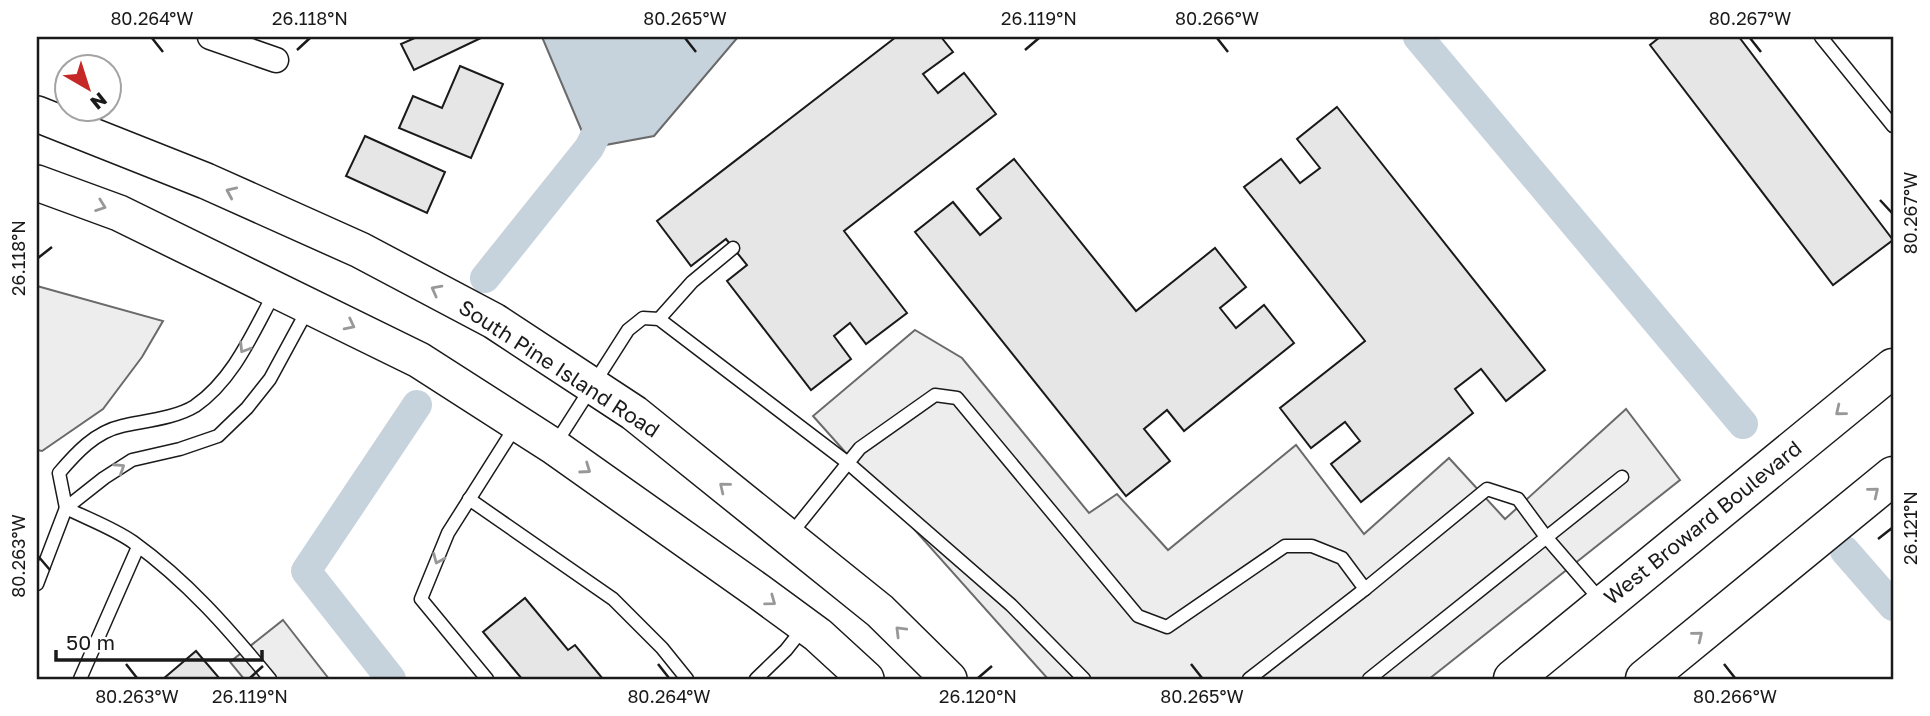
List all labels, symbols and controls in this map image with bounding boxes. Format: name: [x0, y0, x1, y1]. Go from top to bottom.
text: 80.264°W: [110, 7, 194, 29]
text: 26.118°N: [272, 7, 348, 29]
text: 80.265°W: [643, 7, 727, 29]
text: 26.119°N: [1001, 7, 1077, 29]
text: 80.266°W: [1175, 7, 1259, 29]
text: 80.267°W: [1709, 7, 1791, 29]
north arrow: [52, 52, 122, 122]
text: N: [86, 88, 112, 115]
text: 80.267°W: [1899, 172, 1921, 254]
one-way arrow: [226, 186, 238, 200]
one-way arrow: [94, 198, 106, 212]
text: 26.118°N: [7, 220, 29, 296]
one-way arrow: [431, 285, 443, 299]
street label: South Pine Island Road: [454, 294, 665, 443]
one-way arrow: [343, 317, 355, 331]
one-way arrow: [239, 341, 252, 354]
one-way arrow: [1836, 403, 1849, 415]
street label: West Broward Boulevard: [1598, 434, 1806, 610]
one-way arrow: [578, 461, 591, 473]
one-way arrow: [113, 463, 126, 476]
one-way arrow: [720, 483, 733, 495]
one-way arrow: [1866, 488, 1879, 500]
text: 26.121°N: [1899, 491, 1921, 565]
text: 80.263°W: [7, 514, 29, 598]
one-way arrow: [432, 552, 446, 564]
one-way arrow: [764, 593, 776, 605]
scale bar: [56, 618, 262, 662]
one-way arrow: [895, 627, 908, 640]
text: 50 m: [66, 629, 115, 655]
one-way arrow: [1689, 632, 1702, 644]
text: 80.263°W: [95, 685, 179, 707]
text: 26.119°N: [212, 685, 288, 707]
text: 80.264°W: [627, 685, 711, 707]
text: 26.120°N: [939, 685, 1017, 707]
text: 80.265°W: [1160, 685, 1244, 707]
text: 80.266°W: [1693, 685, 1777, 707]

